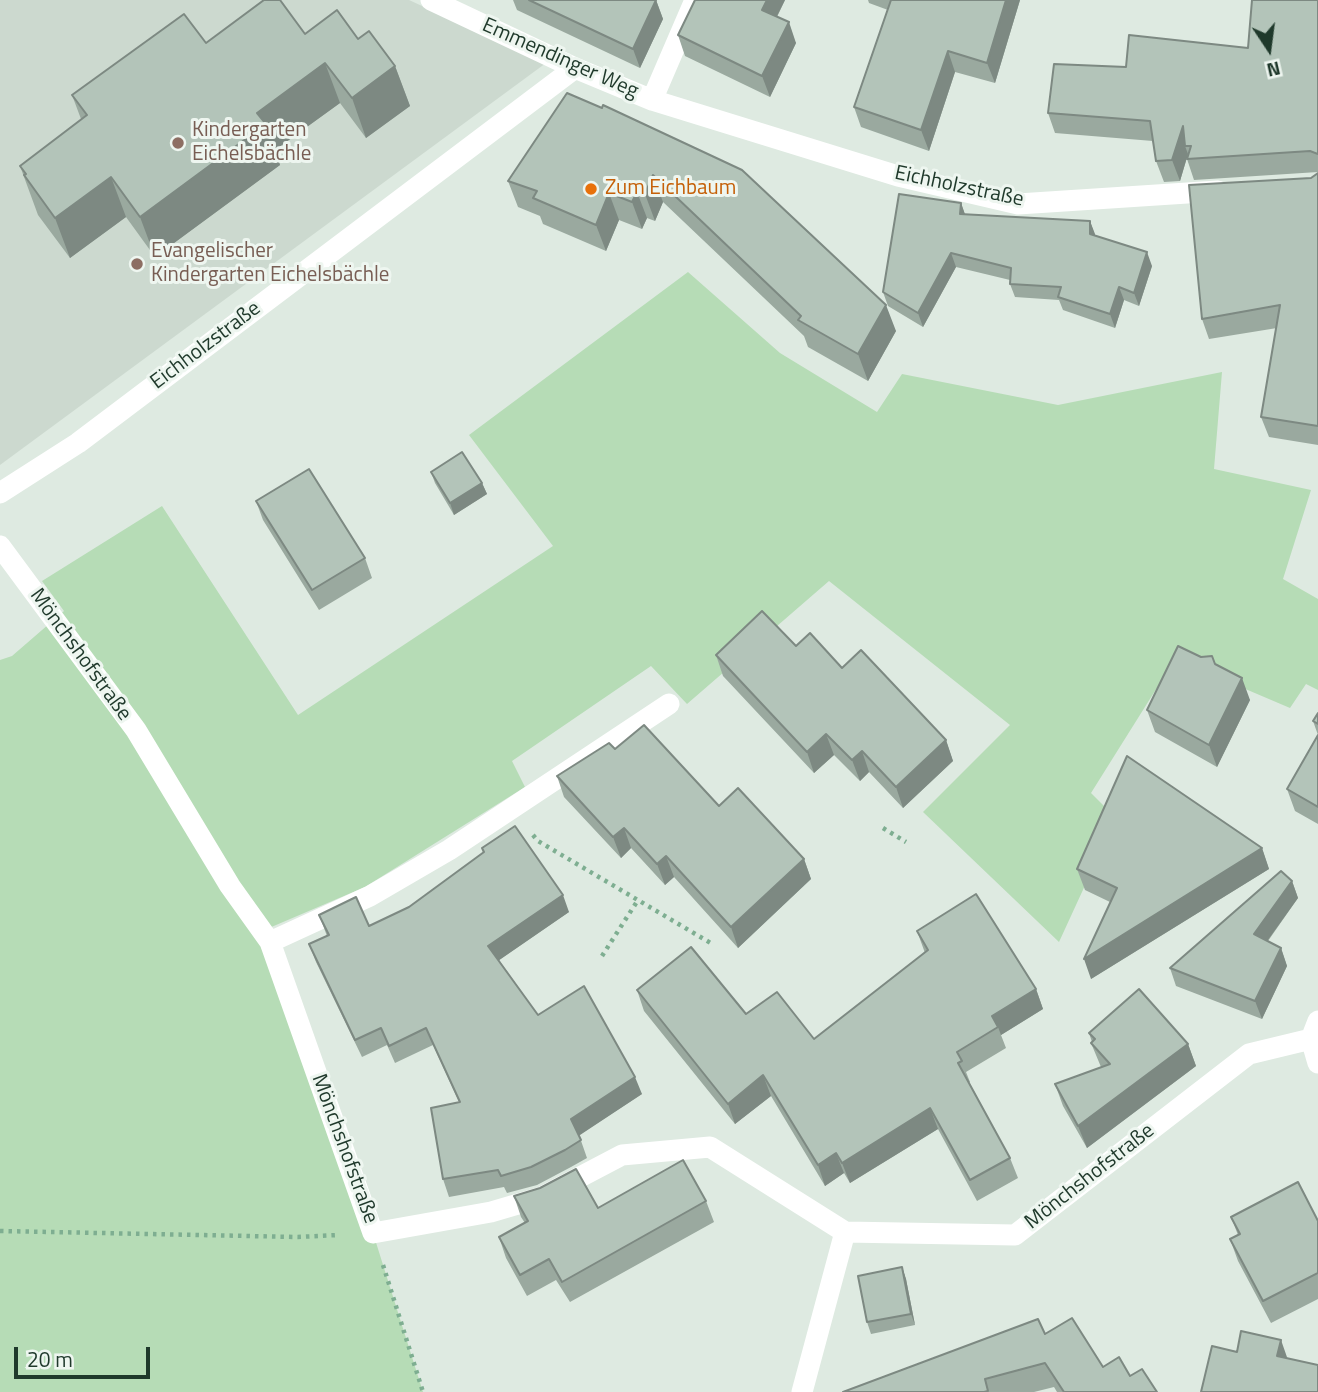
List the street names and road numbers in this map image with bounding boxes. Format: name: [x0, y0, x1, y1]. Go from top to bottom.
street label: Emmendinger Weg: [478, 13, 642, 105]
street label: Eichholzstraße: [892, 161, 1026, 213]
street label: Eichholzstraße: [146, 297, 266, 395]
street label: Mönchshofstraße: [24, 584, 136, 726]
street label: Mönchshofstraße: [305, 1071, 383, 1227]
street label: Mönchshofstraße: [1020, 1119, 1160, 1235]

